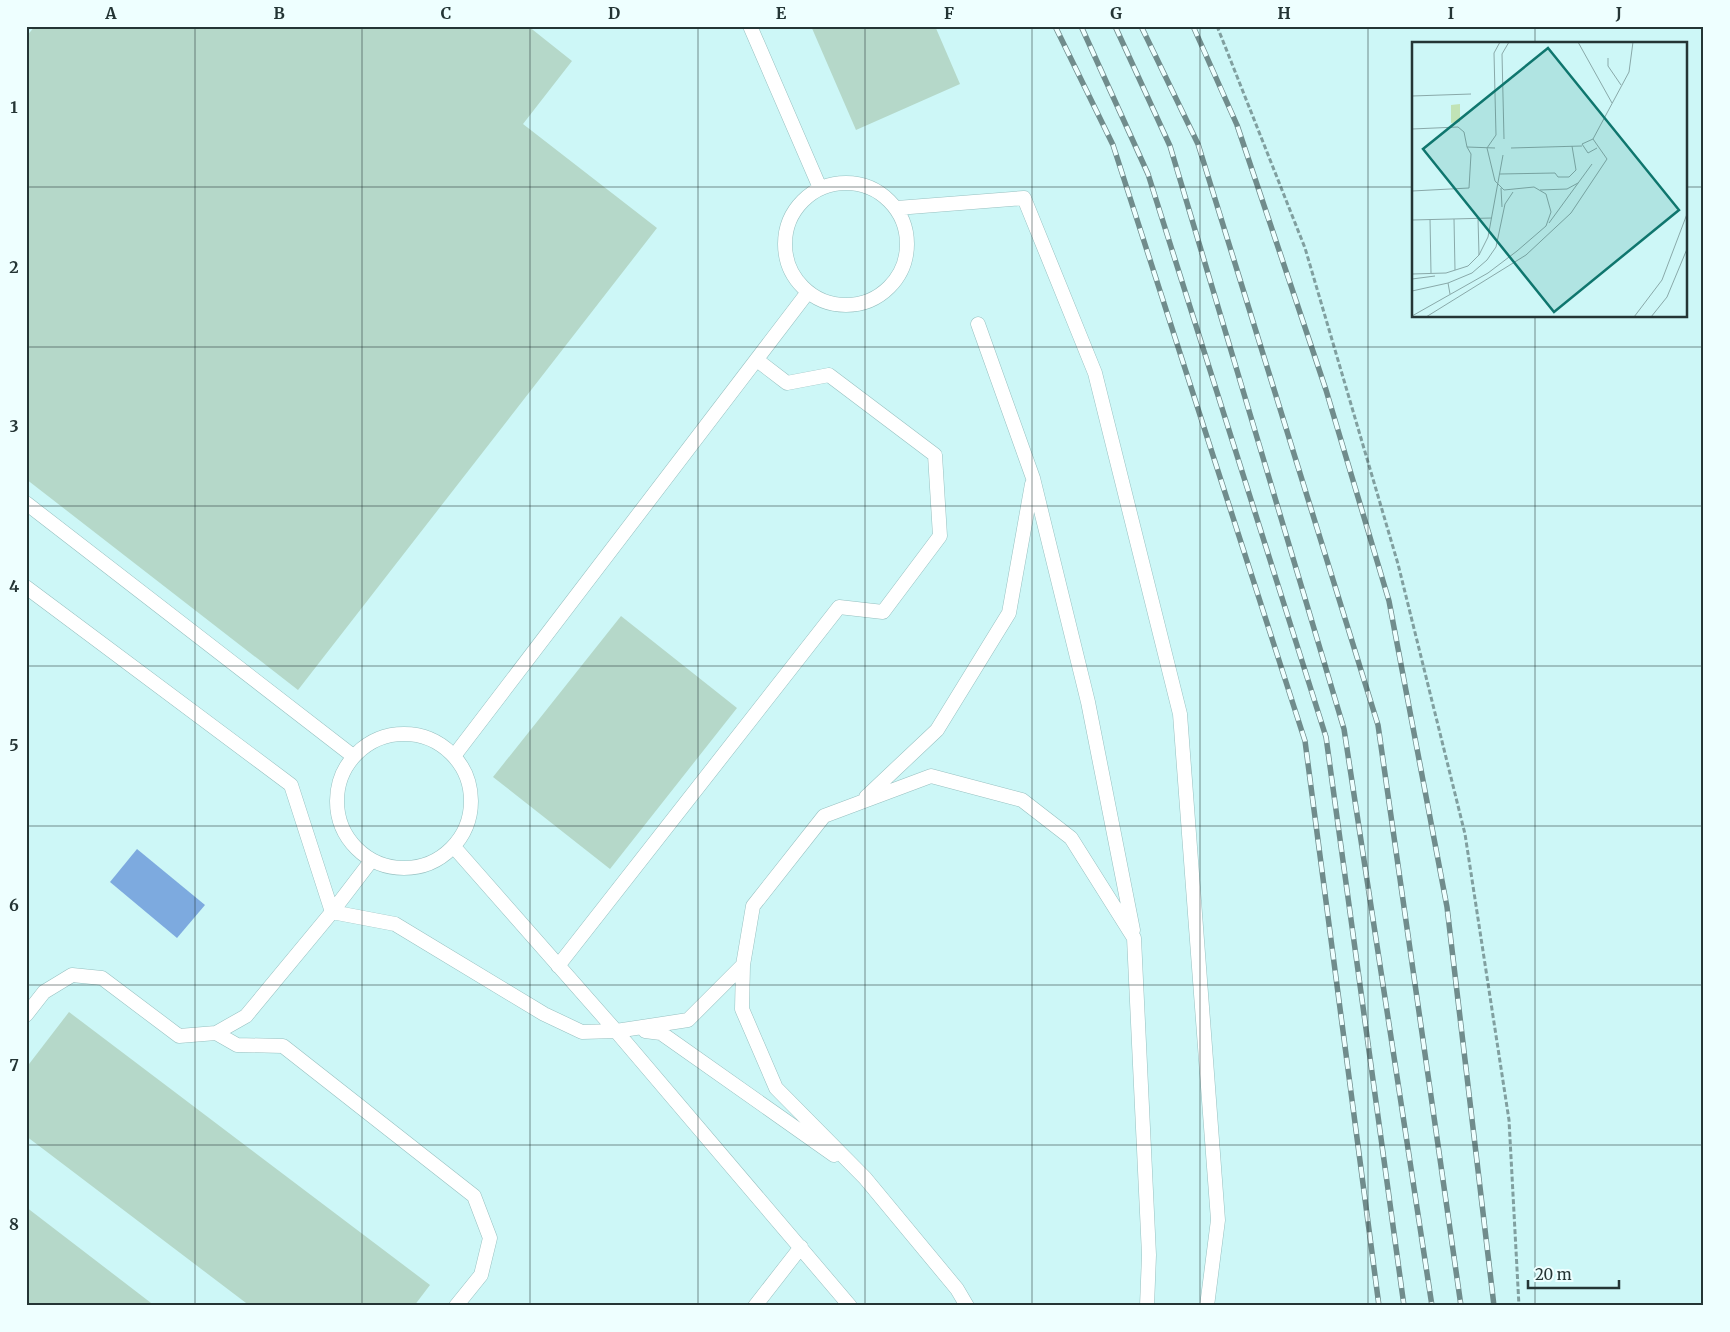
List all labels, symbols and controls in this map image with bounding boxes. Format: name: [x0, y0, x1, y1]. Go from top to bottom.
text: A: [104, 3, 117, 23]
text: B: [273, 3, 285, 23]
text: C: [441, 3, 451, 23]
text: D: [608, 3, 620, 23]
text: E: [776, 3, 787, 23]
text: F: [944, 3, 954, 23]
text: G: [1110, 3, 1122, 23]
text: H: [1277, 3, 1291, 23]
text: I: [1448, 3, 1454, 23]
text: J: [1615, 3, 1622, 23]
inset map: [1412, 42, 1688, 318]
text: 1: [10, 97, 18, 117]
text: 2: [9, 257, 19, 277]
text: 3: [9, 416, 19, 436]
text: 4: [9, 576, 19, 596]
text: 5: [9, 735, 19, 755]
text: 6: [9, 895, 19, 915]
text: 7: [9, 1055, 19, 1075]
text: 8: [9, 1214, 19, 1234]
scale bar: [1528, 1257, 1619, 1289]
text: 20 m: [1535, 1265, 1572, 1284]

